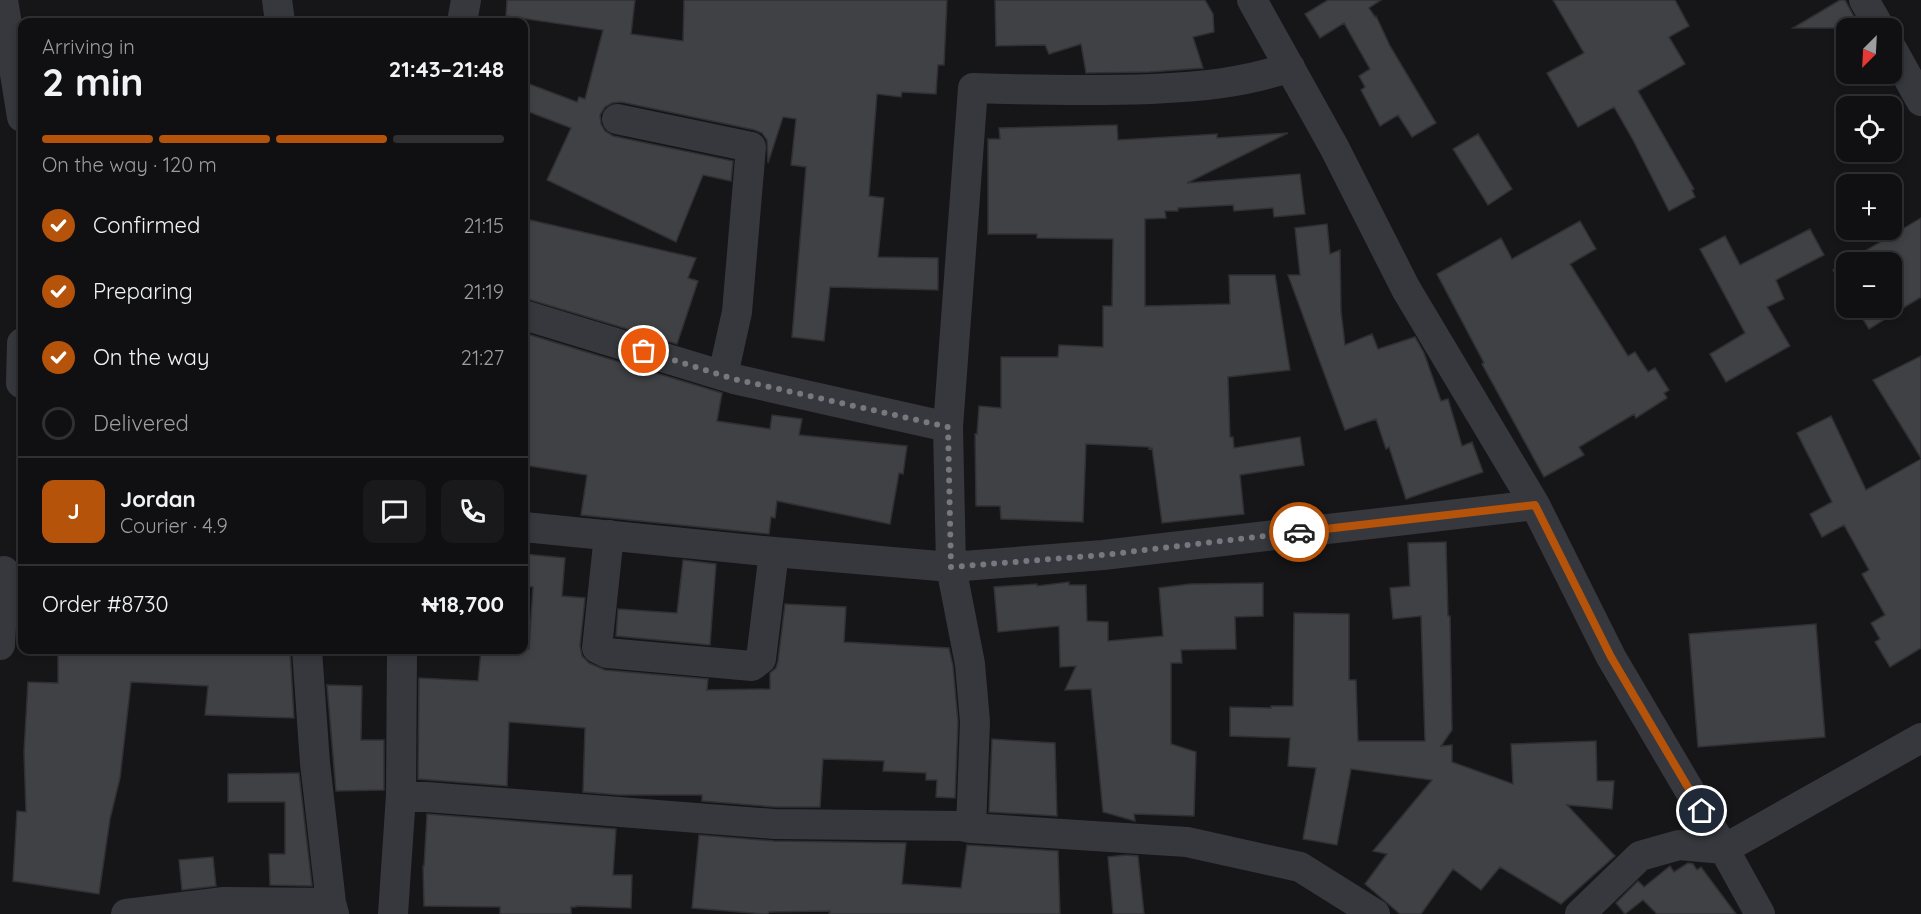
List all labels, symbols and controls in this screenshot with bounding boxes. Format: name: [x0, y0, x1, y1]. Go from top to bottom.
north arrow: [1836, 18, 1902, 84]
map controls: [1836, 18, 1902, 318]
text: Arriving in: [42, 34, 135, 59]
text: 21:43–21:48: [389, 55, 504, 83]
text: 2 min: [42, 57, 144, 106]
button: locate: [1836, 96, 1902, 162]
text: On the way · 120 m: [42, 152, 217, 177]
button: +: [1836, 174, 1902, 240]
icon: check: [42, 209, 75, 242]
text: Confirmed: [93, 211, 200, 239]
text: 21:15: [463, 213, 504, 238]
button: −: [1836, 252, 1902, 318]
icon: check: [42, 275, 75, 308]
text: Preparing: [93, 277, 193, 305]
text: 21:19: [463, 279, 504, 304]
pin: [618, 325, 669, 376]
icon: bag: [627, 334, 660, 367]
icon: check: [42, 341, 75, 374]
text: On the way: [93, 343, 209, 371]
text: 21:27: [461, 345, 504, 370]
text: Delivered: [93, 409, 189, 437]
button: chat: [363, 480, 426, 543]
button: phone: [441, 480, 504, 543]
text: Jordan: [120, 485, 196, 513]
text: J: [67, 497, 80, 525]
courier: [1269, 502, 1329, 562]
text: Courier · 4.9: [120, 513, 228, 538]
icon: car: [1283, 516, 1316, 549]
text: Order #8730: [42, 590, 169, 618]
text: ₦18,700: [422, 590, 504, 618]
pin: [1676, 785, 1727, 836]
icon: home: [1685, 794, 1718, 827]

